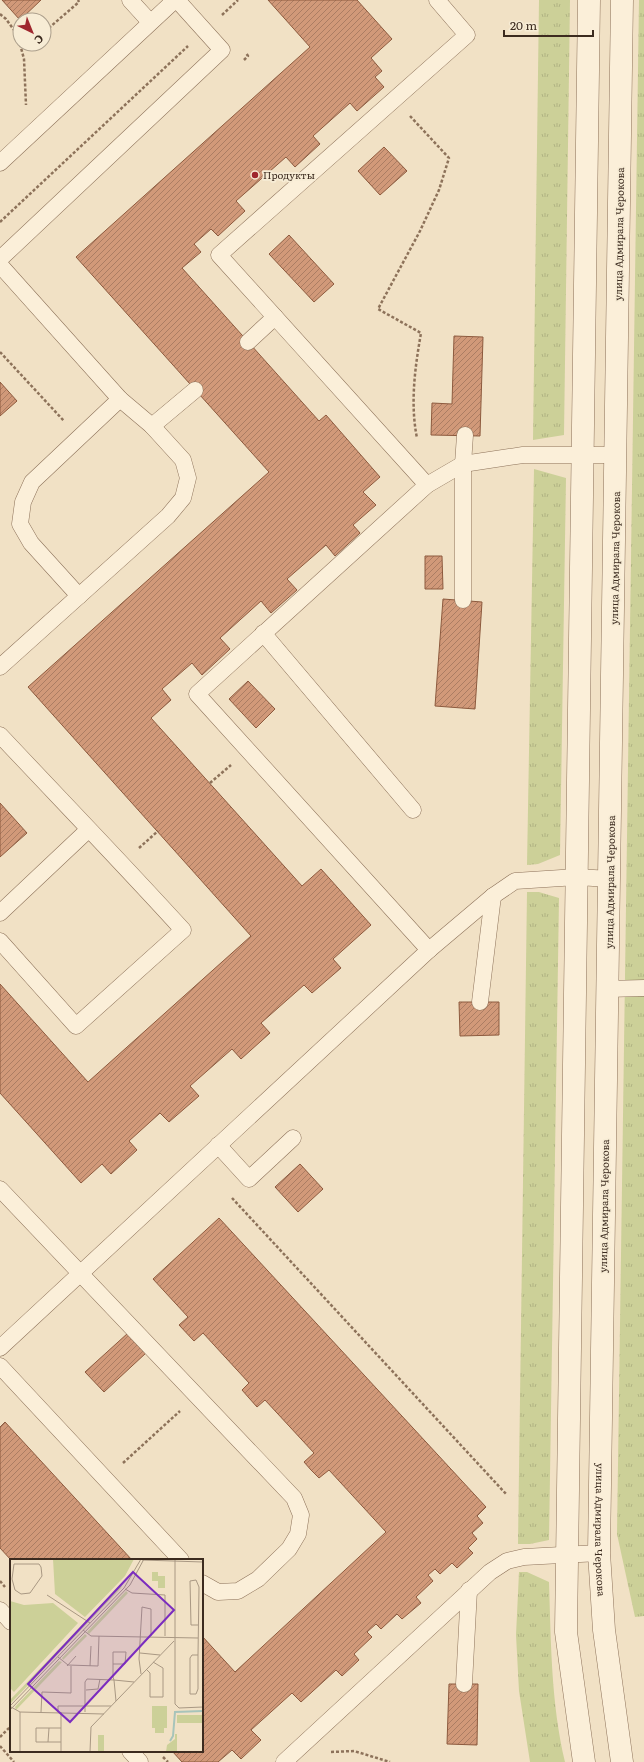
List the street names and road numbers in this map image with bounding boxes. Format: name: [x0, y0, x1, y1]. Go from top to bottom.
street label: улица Адмирала Черокова: [610, 167, 627, 301]
street label: улица Адмирала Черокова: [606, 491, 623, 625]
street label: улица Адмирала Черокова: [601, 815, 618, 949]
street label: улица Адмирала Черокова: [595, 1139, 612, 1273]
street label: улица Адмирала Черокова: [592, 1463, 610, 1598]

